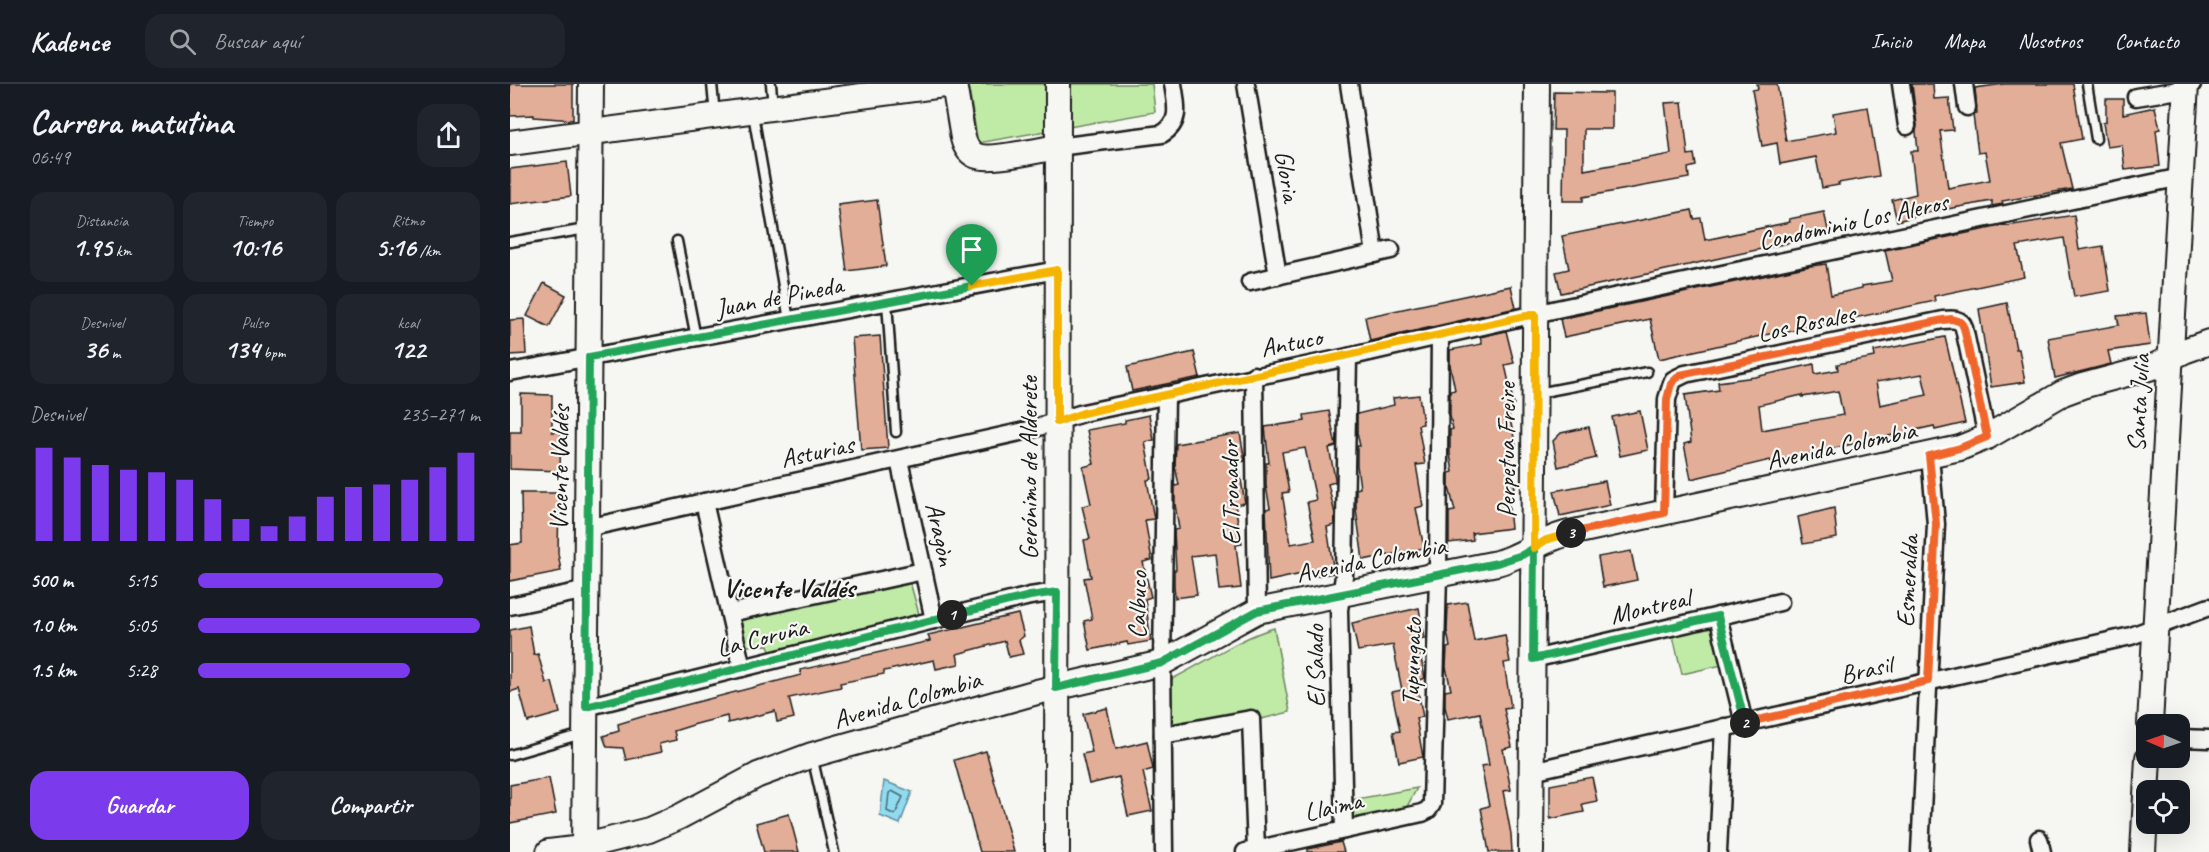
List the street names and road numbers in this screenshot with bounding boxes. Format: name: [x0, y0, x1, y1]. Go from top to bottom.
street label: Gloria: [1267, 148, 1308, 206]
street label: Condominio Los Aleros: [1755, 185, 1953, 258]
street label: Juan de Pineda: [711, 268, 848, 325]
street label: Los Rosales: [1754, 297, 1860, 350]
street label: Antuco: [1258, 320, 1327, 365]
street label: Santa Julia: [2119, 352, 2158, 453]
street label: Gerónimo de Alderete: [1012, 375, 1045, 560]
street label: Perpetua Freire: [1490, 380, 1523, 518]
street label: Vicente Valdés: [542, 403, 577, 531]
street label: Avenida Colombia: [1763, 413, 1921, 477]
street label: Asturias: [778, 427, 859, 475]
street label: El Tronador: [1213, 439, 1248, 546]
street label: Aragòn: [918, 500, 964, 570]
street label: Avenida Colombia: [1293, 528, 1451, 590]
street label: Esmeralda: [1889, 532, 1927, 628]
street label: Calbuco: [1120, 569, 1155, 639]
street label: Montreal: [1607, 580, 1698, 632]
street label: La Coruña: [713, 610, 813, 665]
street label: Tupungato: [1393, 616, 1430, 707]
street label: El Salado: [1298, 623, 1333, 707]
street label: Brasil: [1837, 646, 1900, 691]
street label: Avenida Colombia: [829, 662, 986, 736]
street label: Llaima: [1301, 783, 1368, 829]

